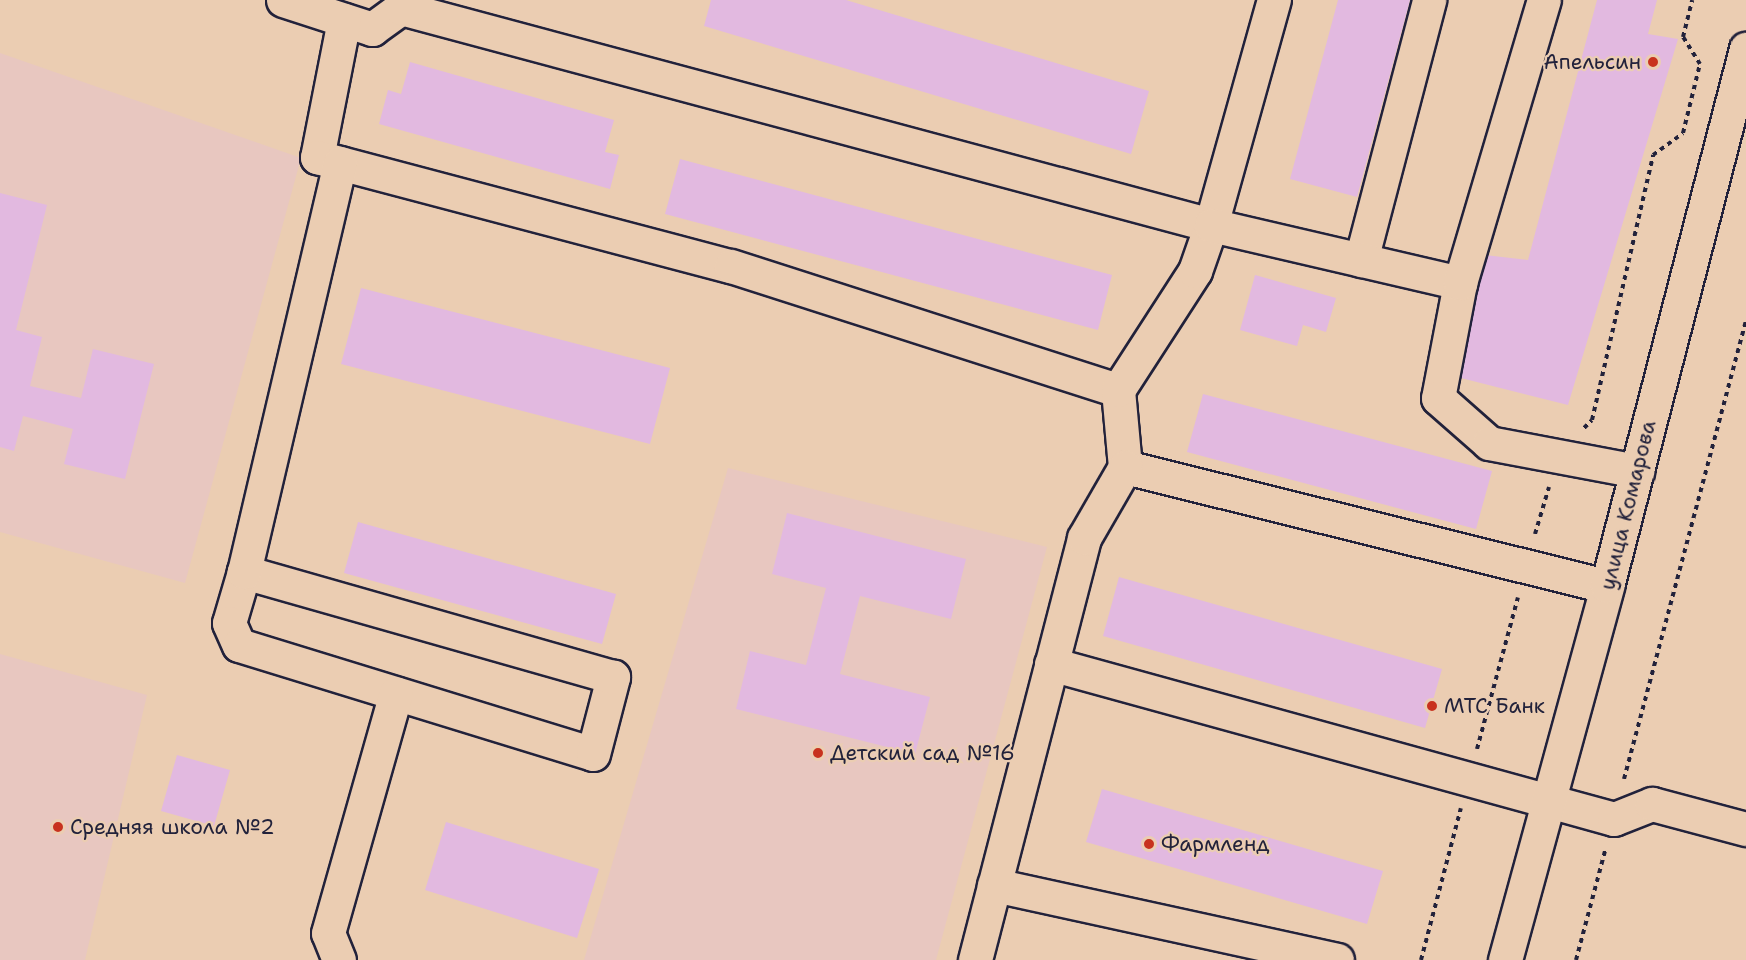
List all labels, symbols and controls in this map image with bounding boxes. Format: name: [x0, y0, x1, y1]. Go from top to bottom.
place label: Апельсин: [1543, 49, 1641, 75]
marker: Апельсин: [1646, 55, 1660, 69]
street label: улица Комарова: [1595, 418, 1661, 592]
place label: МТС Банк: [1444, 693, 1545, 719]
marker: МТС Банк: [1425, 699, 1439, 713]
place label: Детский сад №16: [830, 740, 1015, 766]
marker: Детский сад №16: [811, 746, 825, 760]
place label: Средняя школа №2: [70, 814, 275, 840]
marker: Средняя школа №2: [51, 820, 65, 834]
place label: Фармленд: [1161, 831, 1270, 857]
marker: Фармленд: [1142, 837, 1156, 851]

